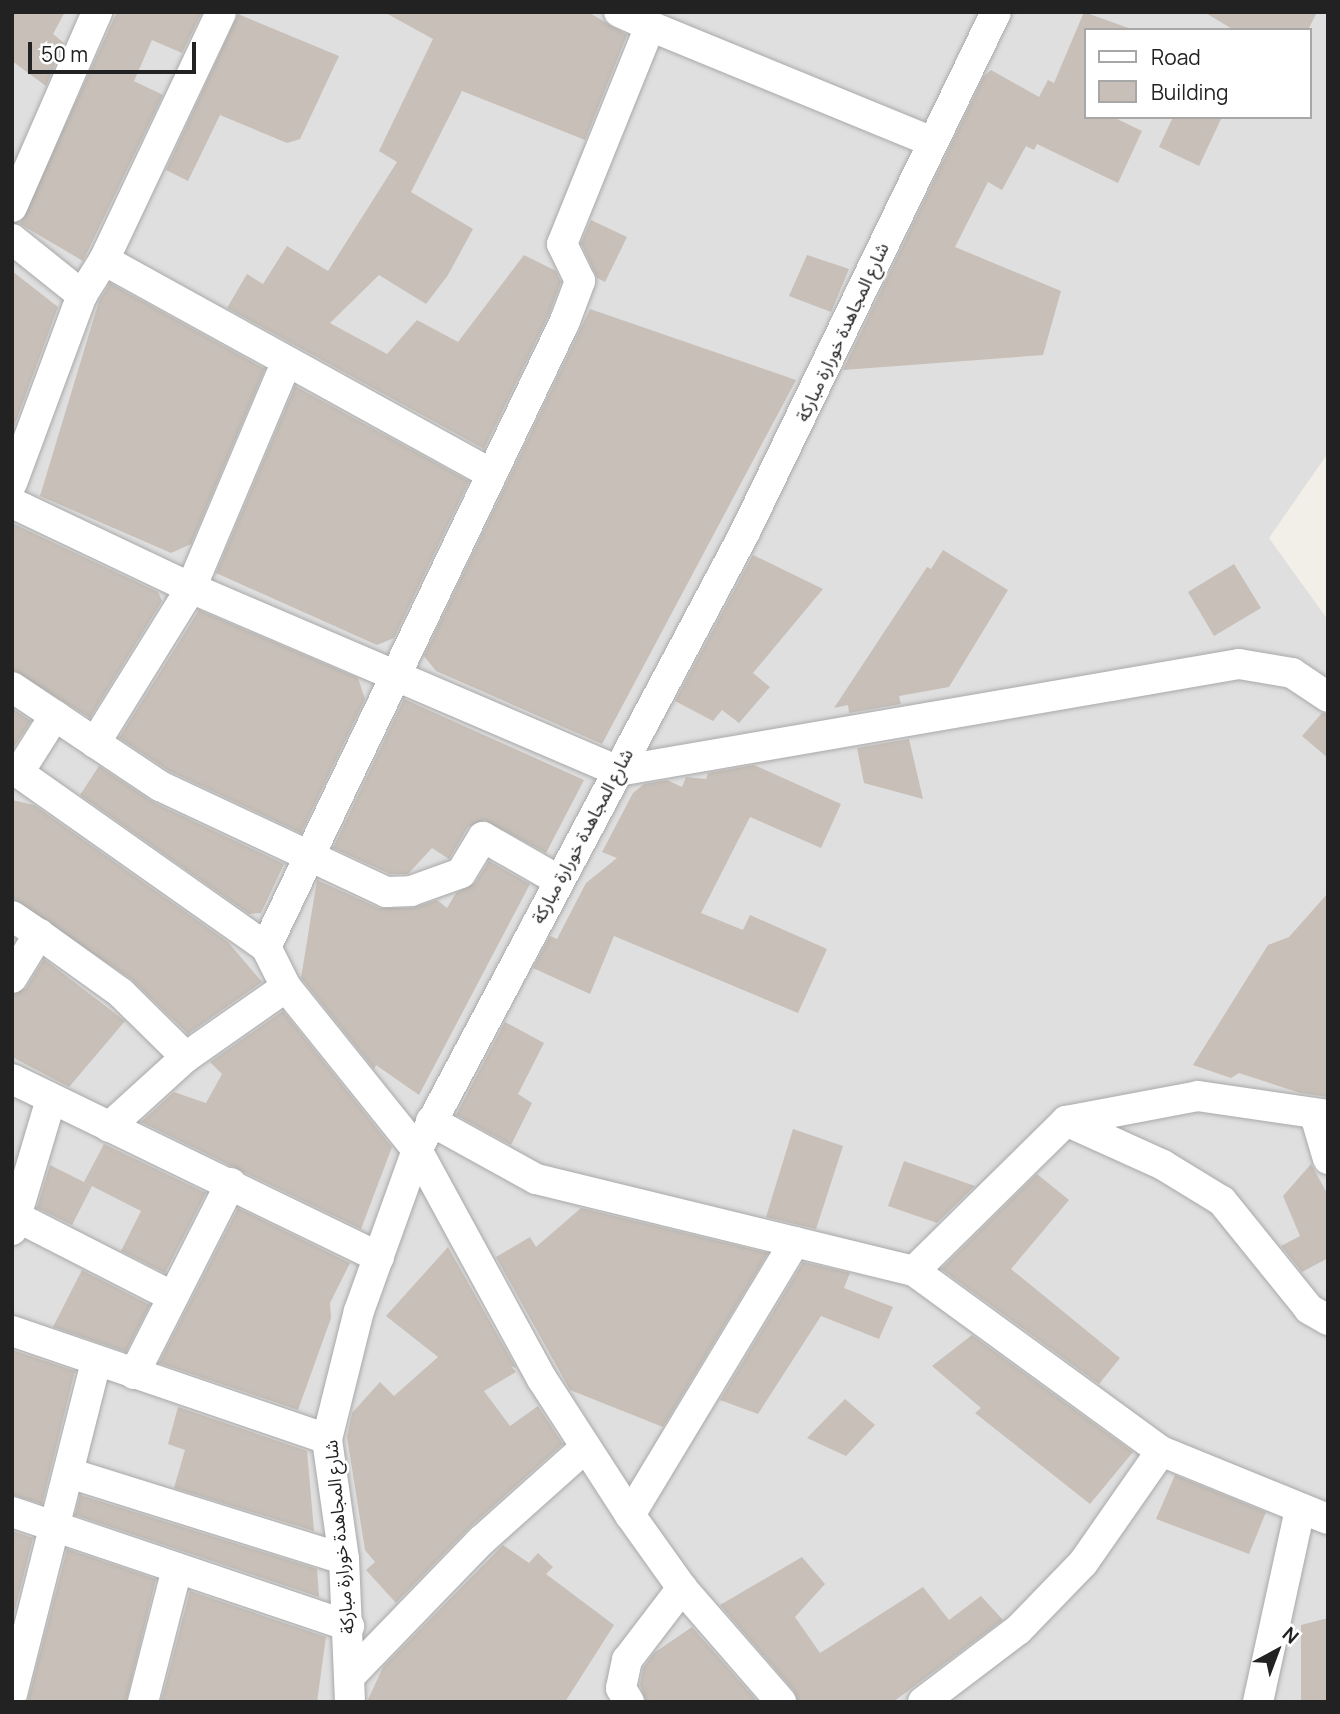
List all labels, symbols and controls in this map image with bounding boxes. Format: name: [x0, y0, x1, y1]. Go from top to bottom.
scale bar: [32, 28, 200, 72]
legend: [1084, 28, 1312, 119]
text: 50 m: [41, 40, 88, 68]
text: Road: [1151, 43, 1201, 71]
text: Building: [1151, 78, 1228, 106]
street label: شارع المجاهدة خورارة مباركة: [791, 239, 893, 425]
street label: شارع المجاهدة خورارة مباركة: [527, 745, 637, 927]
street label: شارع المجاهدة خورارة مباركة: [320, 1439, 358, 1635]
north arrow: [1242, 1616, 1312, 1686]
text: N: [1277, 1621, 1304, 1649]

